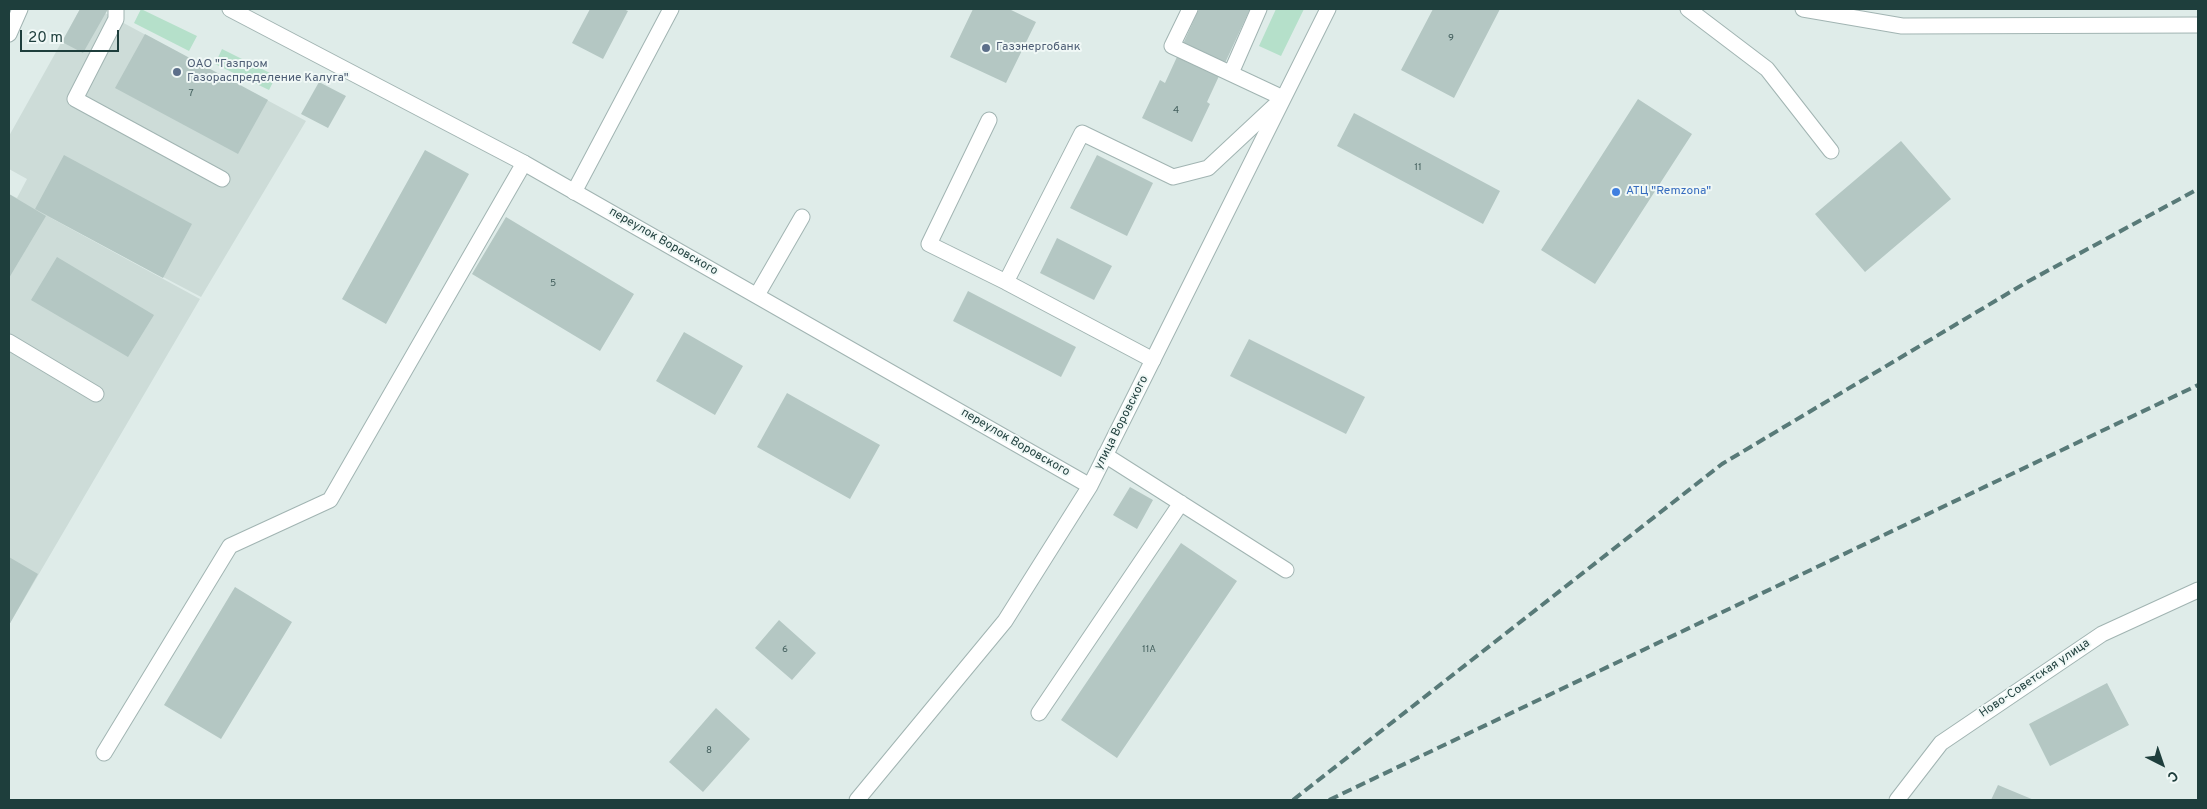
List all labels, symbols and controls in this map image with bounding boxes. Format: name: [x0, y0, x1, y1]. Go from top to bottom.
scale bar: [22, 20, 121, 52]
text: 20 m: [28, 29, 63, 48]
house number: 9: [1448, 33, 1454, 45]
place label: Газэнергобанк: [996, 41, 1081, 55]
marker: Газэнергобанк: [980, 42, 992, 54]
place label: ОАО "Газпром Газораспределение Калуга": [187, 58, 349, 86]
marker: ОАО "Газпром Газораспределение Калуга": [171, 66, 183, 78]
house number: 7: [188, 88, 194, 100]
house number: 4: [1173, 105, 1179, 117]
house number: 11: [1414, 162, 1422, 174]
place label: АТЦ "Remzona": [1626, 185, 1711, 199]
marker: АТЦ "Remzona": [1610, 186, 1622, 198]
street label: переулок Воровского: [606, 205, 720, 279]
house number: 5: [550, 278, 556, 290]
street label: улица Воровского: [1092, 373, 1152, 473]
street label: переулок Воровского: [958, 406, 1072, 480]
street label: Ново-Советская улица: [1977, 637, 2093, 721]
house number: 6: [782, 644, 788, 656]
house number: 11А: [1142, 644, 1156, 656]
north arrow: [2137, 739, 2187, 789]
house number: 8: [706, 745, 712, 757]
text: С: [2163, 766, 2181, 785]

